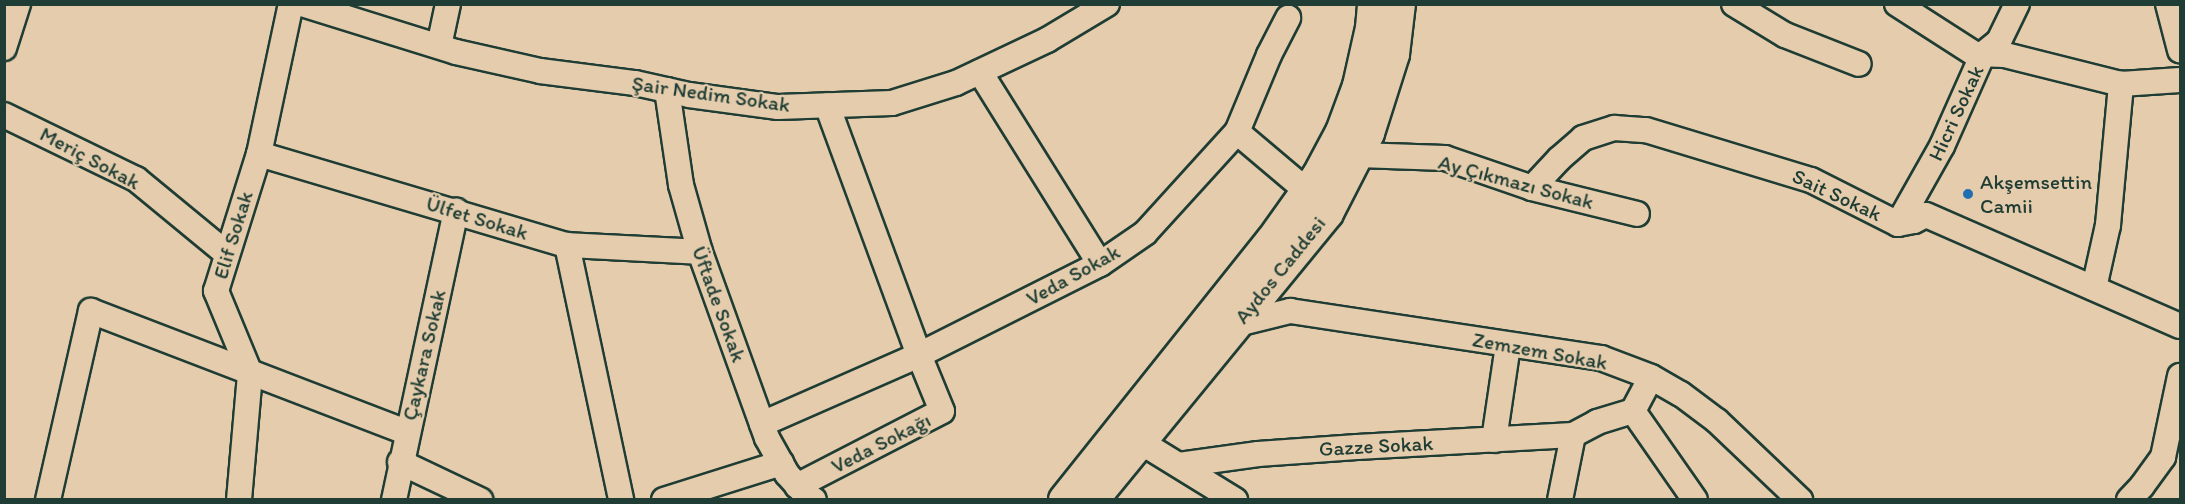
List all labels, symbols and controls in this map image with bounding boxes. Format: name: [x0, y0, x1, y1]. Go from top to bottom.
street label: Hicri Sokak: [1923, 61, 1989, 165]
street label: Şair Nedim Sokak: [631, 70, 791, 118]
street label: Meriç Sokak: [36, 121, 144, 195]
street label: Ay Çıkmazı Sokak: [1436, 149, 1596, 215]
street label: Sait Sokak: [1789, 163, 1885, 227]
place label: Akşemsettin Camii: [1980, 169, 2092, 219]
marker: Akşemsettin Camii: [1961, 187, 1975, 201]
street label: Elif Sokak: [208, 188, 258, 282]
street label: Ülfet Sokak: [423, 191, 531, 245]
street label: Aydos Caddesi: [1229, 211, 1331, 329]
street label: Veda Sokak: [1022, 239, 1124, 311]
street label: Üftade Sokak: [686, 243, 752, 365]
street label: Çaykara Sokak: [397, 287, 451, 423]
street label: Zemzem Sokak: [1471, 327, 1609, 375]
street label: Veda Sokağı: [827, 407, 935, 479]
street label: Gazze Sokak: [1318, 430, 1434, 462]

